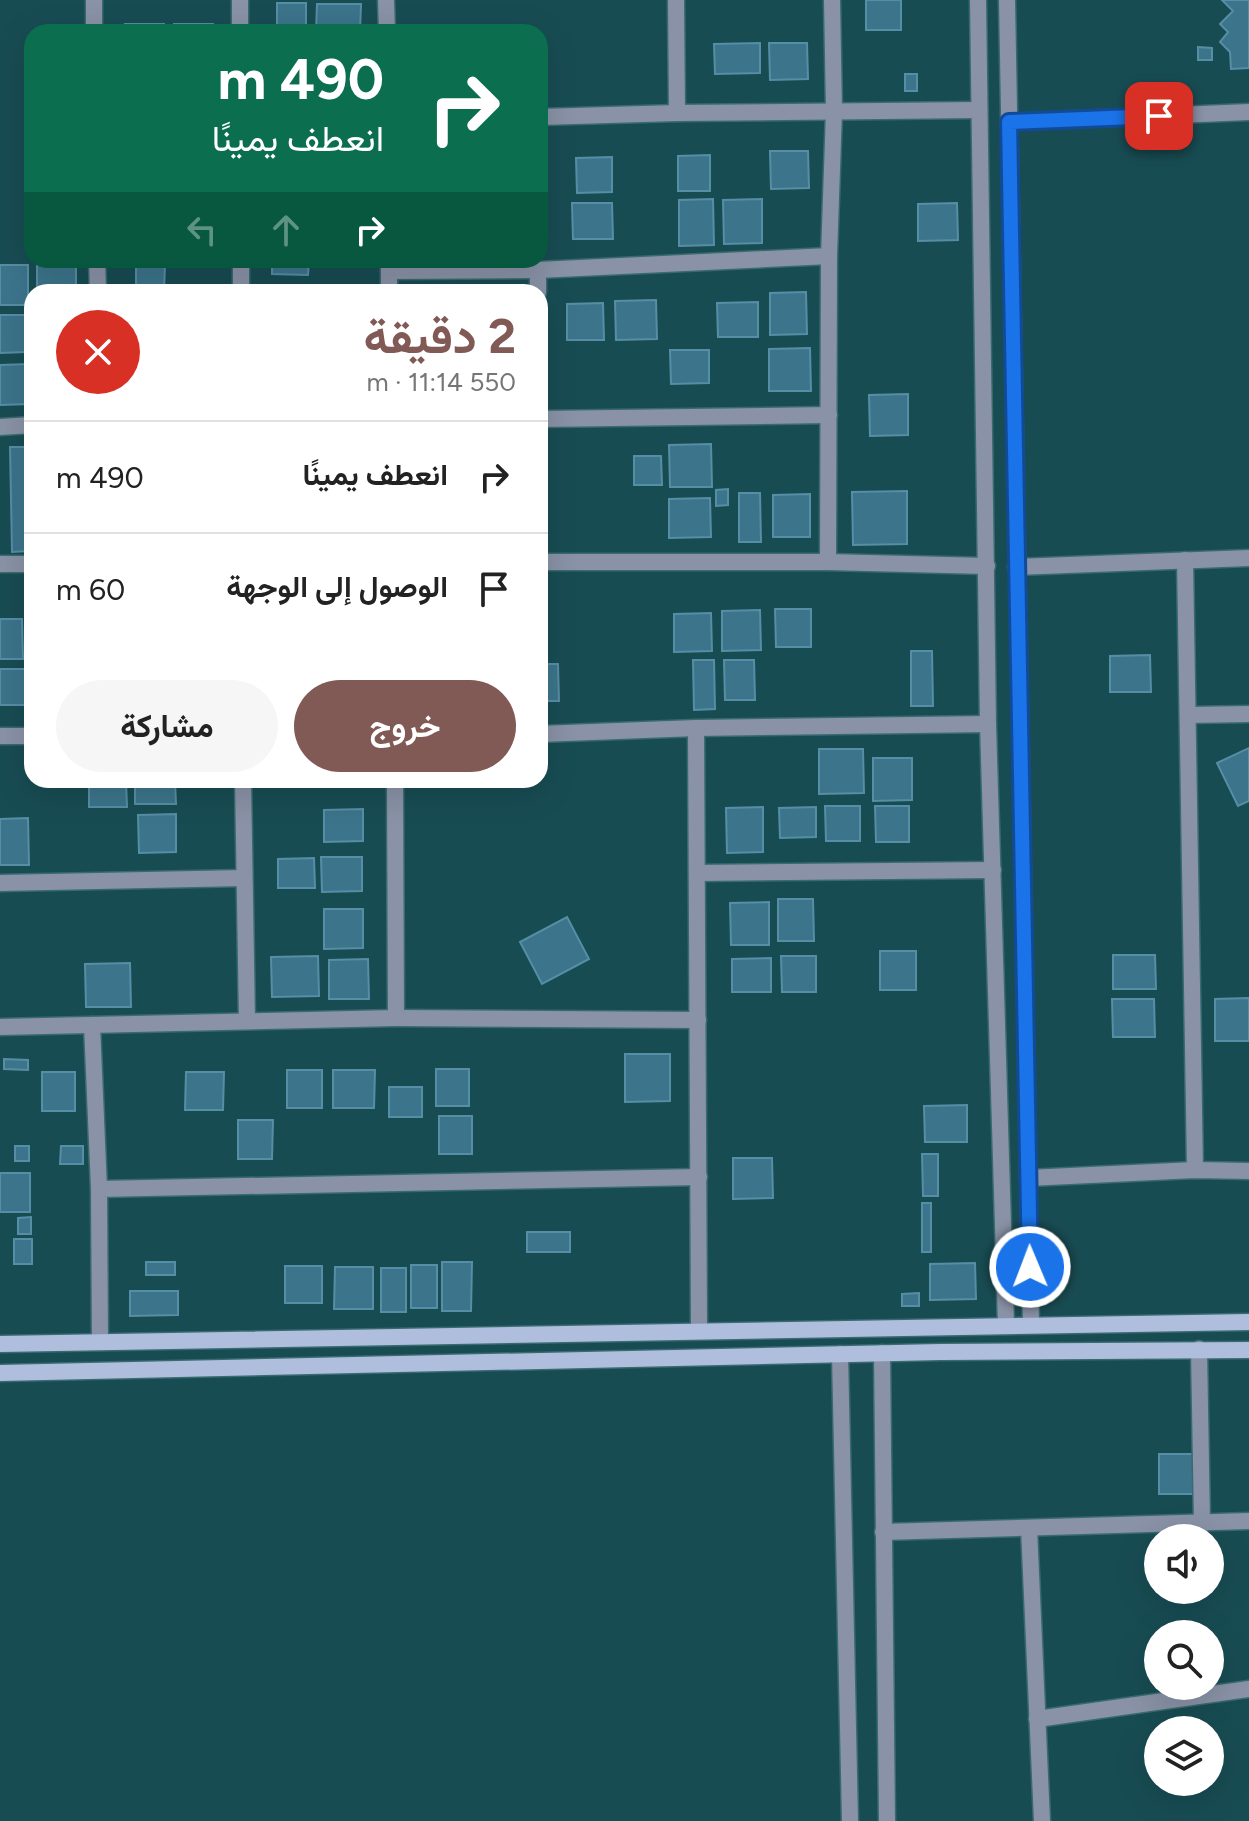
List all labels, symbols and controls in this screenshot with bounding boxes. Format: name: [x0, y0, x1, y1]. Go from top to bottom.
text: 490 m: [218, 46, 384, 113]
icon: right: [412, 56, 516, 160]
pin: [1125, 82, 1193, 150]
icon: arrive: [1137, 94, 1181, 138]
text: انعطف يمينًا: [212, 117, 384, 160]
icon: left: [180, 208, 224, 252]
icon: ahead: [264, 208, 308, 252]
icon: right: [348, 208, 392, 252]
text: 2 دقيقة: [364, 307, 516, 365]
button: close: [56, 310, 140, 394]
text: 550 m · 11:14: [366, 366, 516, 398]
icon: right: [472, 455, 516, 499]
text: انعطف يمينًا: [303, 456, 448, 493]
text: 490 m: [56, 459, 144, 496]
icon: arrive: [472, 567, 516, 611]
text: الوصول إلى الوجهة: [226, 568, 448, 605]
text: 60 m: [56, 571, 125, 608]
button: مشاركة: [56, 680, 278, 772]
button: خروج: [294, 680, 516, 772]
position arrow: [988, 1225, 1072, 1309]
map controls: [1144, 1524, 1224, 1796]
button: sound: [1144, 1524, 1224, 1604]
button: search: [1144, 1620, 1224, 1700]
button: layers: [1144, 1716, 1224, 1796]

